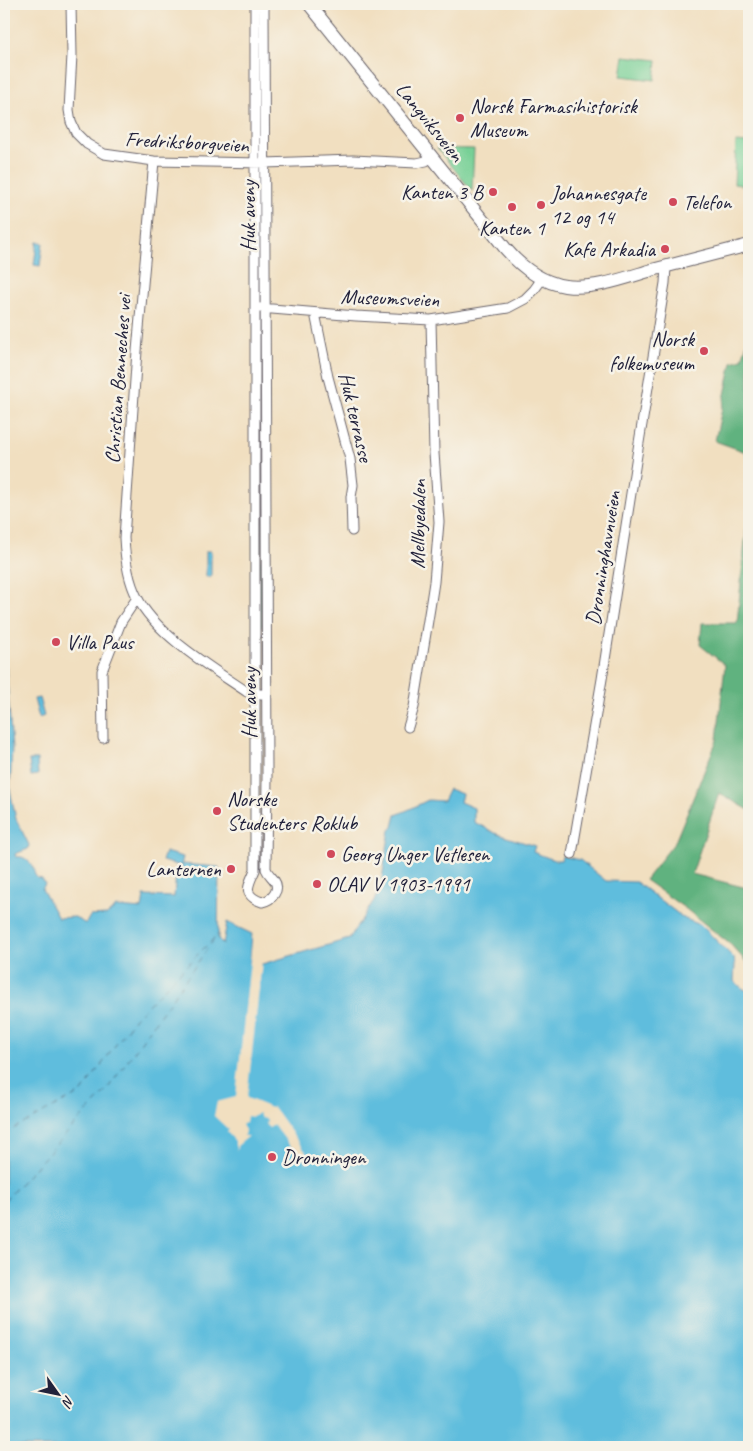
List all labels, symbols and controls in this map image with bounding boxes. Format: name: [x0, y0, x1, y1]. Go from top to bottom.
street label: Langviksveien: [390, 77, 470, 167]
place label: Norsk Farmasihistorisk Museum: [470, 93, 638, 143]
marker: Norsk Farmasihistorisk Museum: [454, 112, 466, 124]
street label: Fredriksborgveien: [124, 126, 250, 158]
street label: Huk aveny: [235, 178, 261, 252]
place label: Kanten 3 B: [401, 179, 485, 205]
place label: Johannesgate 12 og 14: [550, 180, 647, 230]
marker: Kanten 3 B: [487, 186, 499, 198]
place label: Telefon: [683, 189, 733, 215]
marker: Telefon: [667, 196, 679, 208]
marker: Johannesgate 12 og 14: [535, 199, 547, 211]
marker: Kanten 1: [506, 201, 518, 213]
place label: Kanten 1: [479, 215, 547, 241]
place label: Kafe Arkadia: [563, 236, 657, 262]
marker: Kafe Arkadia: [659, 243, 671, 255]
street label: Museumsveien: [340, 283, 440, 313]
street label: Christian Benneches vei: [99, 291, 137, 464]
place label: Norsk folkemuseum: [609, 326, 695, 376]
marker: Norsk folkemuseum: [698, 345, 710, 357]
street label: Huk terrasse: [333, 370, 379, 466]
street label: Mellbyedalen: [404, 479, 432, 569]
street label: Dronninghavnveien: [580, 488, 627, 627]
place label: Villa Paus: [66, 629, 135, 655]
marker: Villa Paus: [50, 636, 62, 648]
street label: Huk aveny: [236, 665, 262, 739]
place label: Norske Studenters Roklub: [227, 786, 359, 836]
marker: Norske Studenters Roklub: [211, 805, 223, 817]
place label: Georg Unger Vetlesen: [341, 841, 491, 867]
marker: Georg Unger Vetlesen: [325, 848, 337, 860]
place label: Lanternen: [146, 856, 222, 882]
marker: Lanternen: [225, 863, 237, 875]
place label: OLAV V 1903-1991: [327, 871, 471, 897]
marker: OLAV V 1903-1991: [311, 878, 323, 890]
place label: Dronningen: [282, 1144, 367, 1170]
marker: Dronningen: [266, 1151, 278, 1163]
north arrow: [32, 1368, 82, 1418]
text: N: [58, 1393, 78, 1411]

